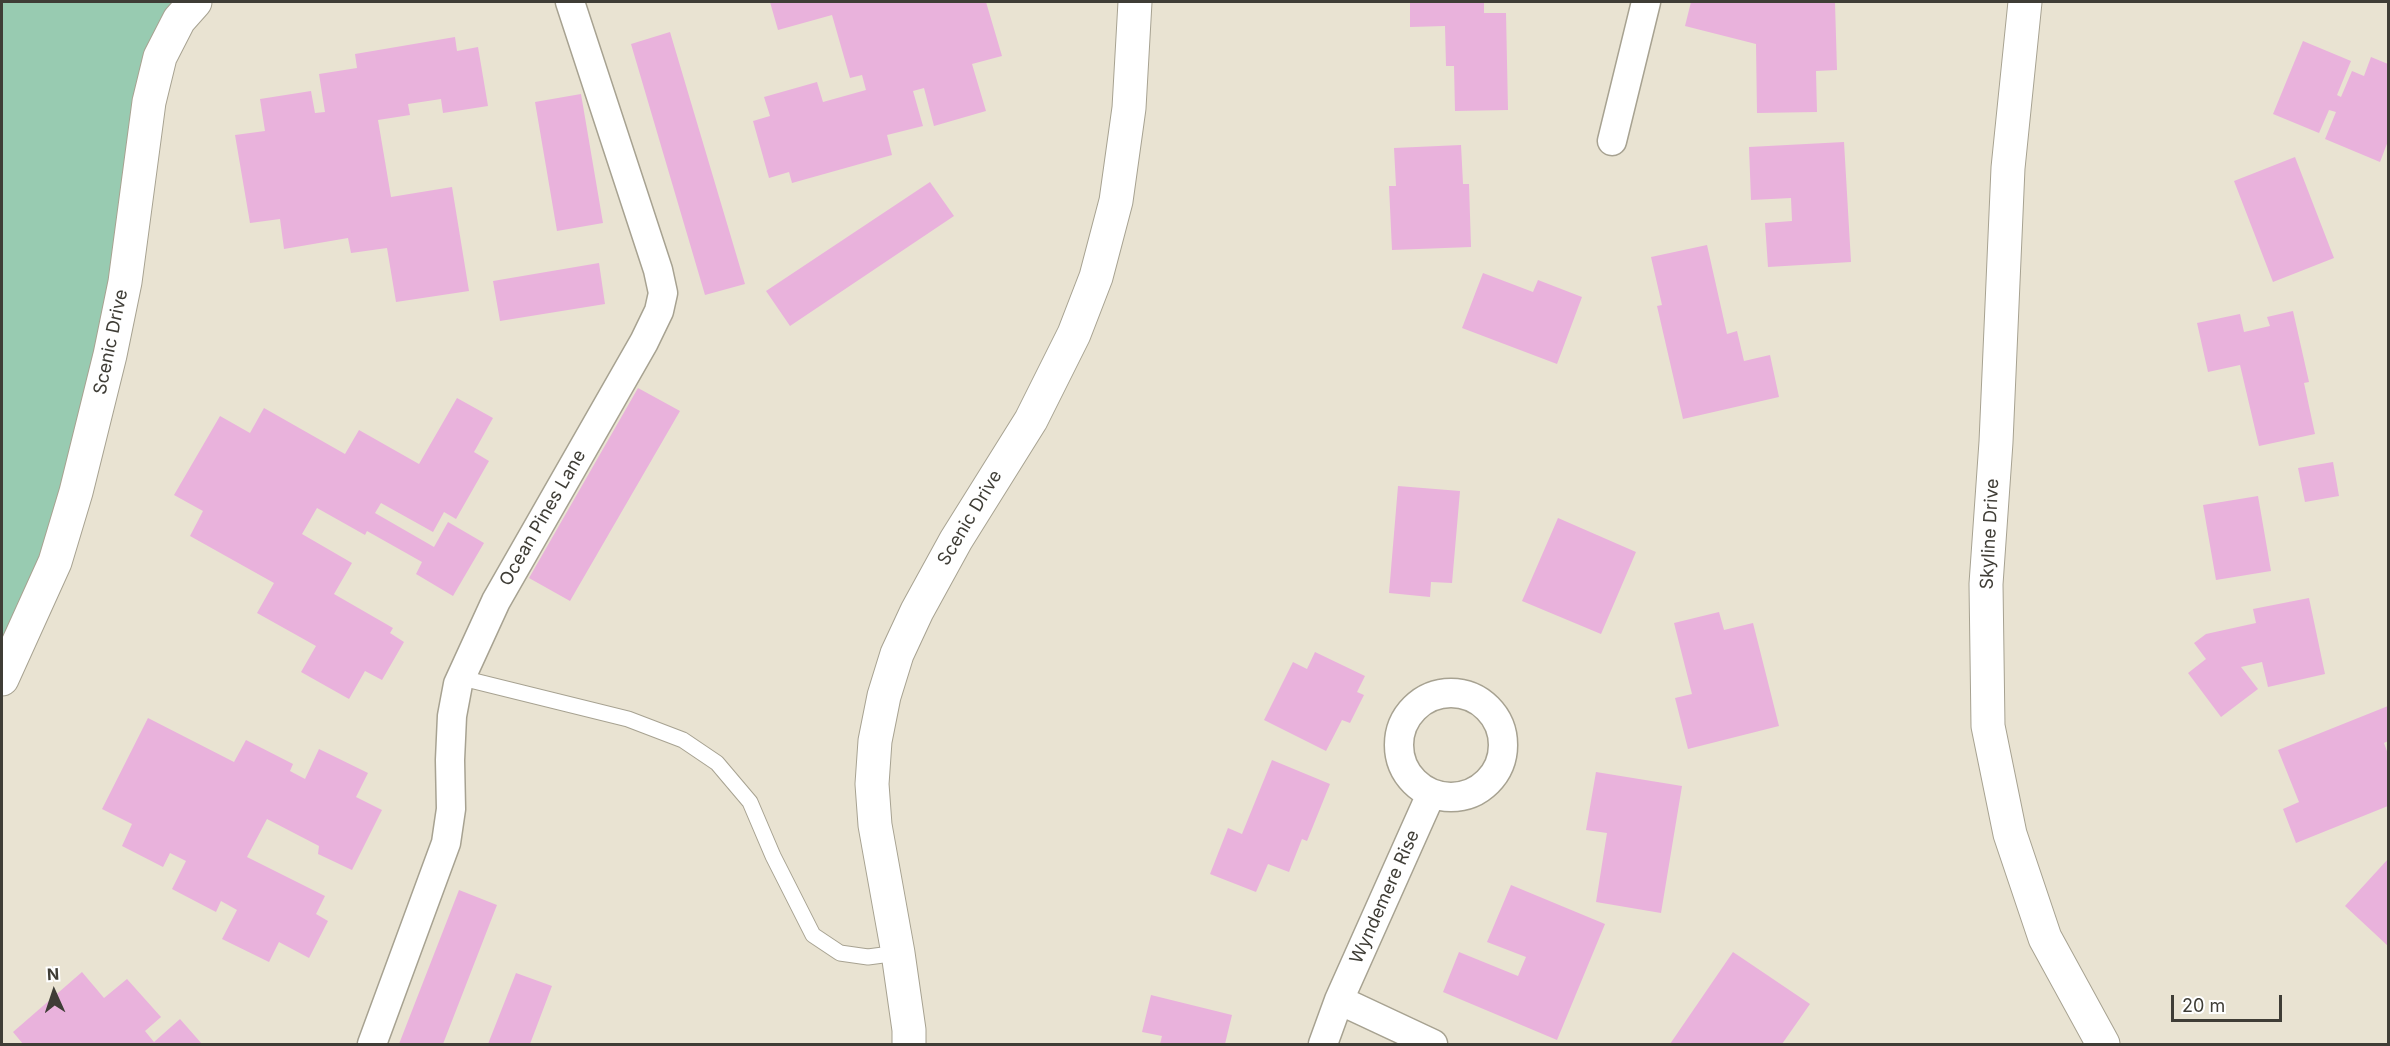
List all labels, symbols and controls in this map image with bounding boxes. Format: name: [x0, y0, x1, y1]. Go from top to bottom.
street label: Scenic Drive: [89, 287, 133, 397]
street label: Ocean Pines Lane: [495, 446, 591, 590]
street label: Scenic Drive: [933, 466, 1007, 570]
street label: Skyline Drive: [1976, 478, 2004, 590]
street label: Wyndemere Rise: [1346, 827, 1424, 967]
north arrow: [24, 962, 84, 1022]
text: N: [46, 964, 60, 984]
scale bar: [2174, 983, 2285, 1021]
text: 20 m: [2182, 995, 2225, 1016]

